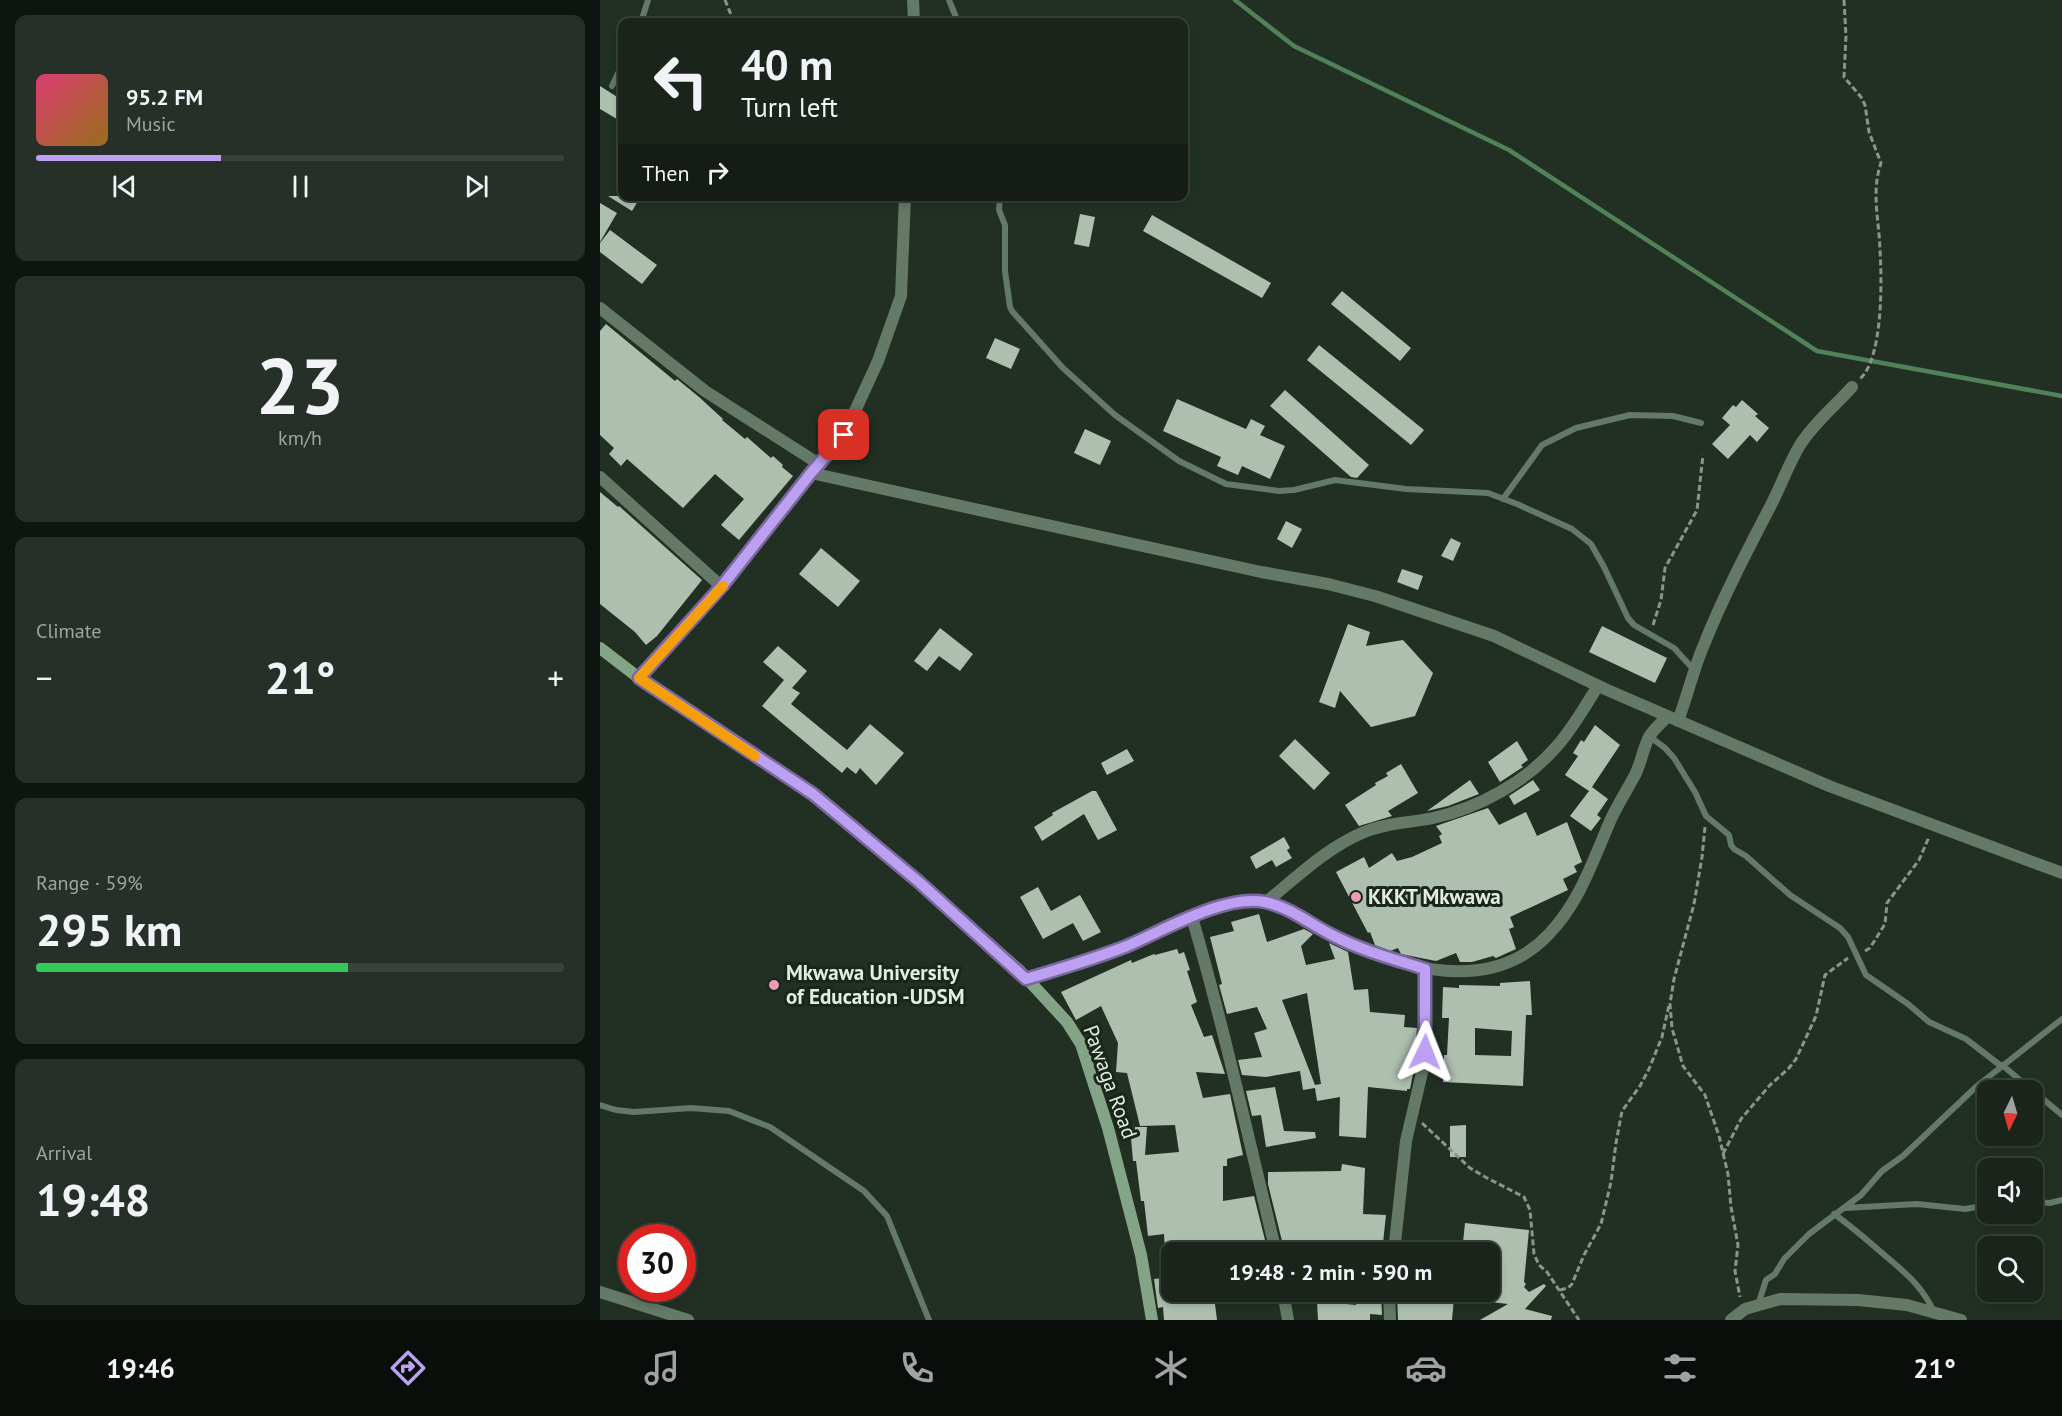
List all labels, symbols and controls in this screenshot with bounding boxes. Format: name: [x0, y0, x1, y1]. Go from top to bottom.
text: 40 m: [741, 37, 833, 92]
icon: left: [642, 42, 720, 120]
text: 95.2 FM: [126, 83, 203, 111]
text: Turn left: [741, 90, 838, 124]
text: Music: [126, 111, 175, 137]
icon: right: [701, 156, 734, 189]
text: Then: [642, 159, 689, 187]
icon: previous: [108, 170, 141, 203]
icon: pause: [284, 170, 317, 203]
icon: next: [460, 170, 493, 203]
text: 23: [256, 335, 344, 436]
pin: [818, 409, 869, 460]
icon: arrive: [827, 418, 860, 451]
text: km/h: [278, 425, 322, 451]
text: Climate: [36, 618, 102, 644]
text: 21°: [265, 648, 335, 706]
text: −: [36, 656, 53, 699]
text: +: [547, 656, 564, 699]
text: Range · 59%: [36, 870, 143, 896]
place label: KKKT Mkwawa: [1368, 883, 1501, 910]
marker: KKKT Mkwawa: [1349, 890, 1363, 904]
text: 295 km: [36, 900, 182, 958]
place label: Mkwawa University of Education -UDSM: [786, 959, 965, 1010]
marker: Mkwawa University of Education -UDSM: [767, 978, 781, 992]
position arrow: [1393, 1020, 1457, 1084]
street label: Pawaga Road: [1077, 1021, 1144, 1142]
north arrow: [1977, 1080, 2043, 1146]
map controls: [1977, 1080, 2043, 1302]
text: Arrival: [36, 1140, 92, 1166]
button: sound: [1977, 1158, 2043, 1224]
text: 19:48: [36, 1170, 150, 1228]
speed limit sign: 30: [618, 1224, 696, 1302]
button: search: [1977, 1236, 2043, 1302]
text: 19:48 · 2 min · 590 m: [1229, 1258, 1432, 1286]
icon: directions: [387, 1347, 429, 1389]
icon: music: [641, 1347, 683, 1389]
icon: phone: [896, 1347, 938, 1389]
icon: climate: [1150, 1347, 1192, 1389]
icon: car: [1405, 1347, 1447, 1389]
icon: filters: [1659, 1347, 1701, 1389]
text: 19:46: [106, 1351, 175, 1385]
text: 21°: [1913, 1351, 1956, 1385]

